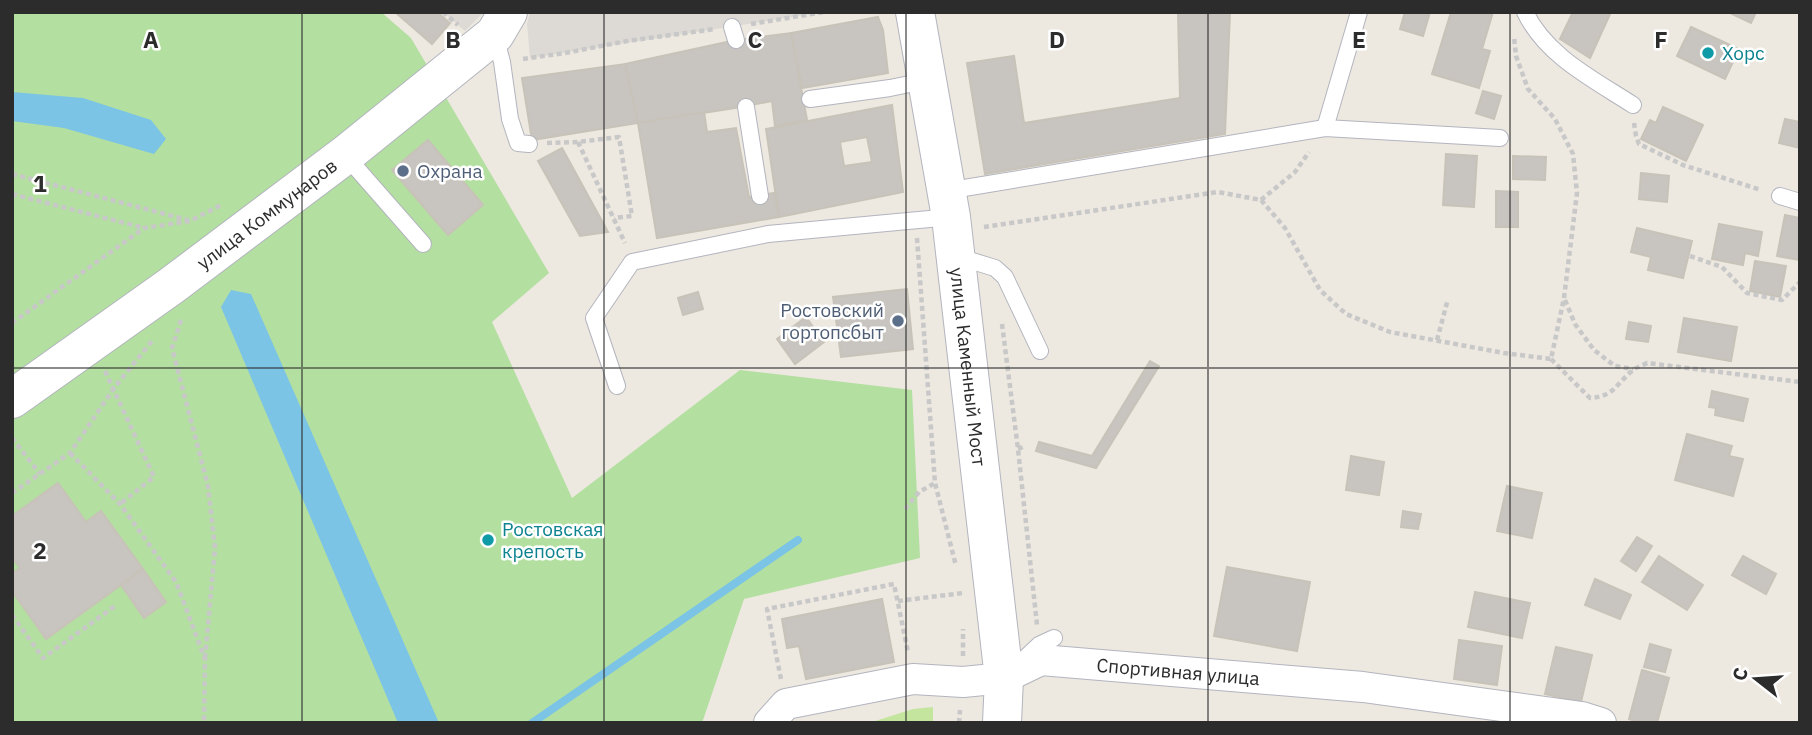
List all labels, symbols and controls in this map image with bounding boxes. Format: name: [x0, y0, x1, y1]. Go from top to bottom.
text: A: [143, 24, 159, 54]
text: B: [445, 24, 461, 54]
text: C: [748, 24, 763, 54]
text: D: [1049, 24, 1065, 54]
text: E: [1352, 24, 1366, 54]
text: F: [1654, 24, 1668, 54]
place label: Хорс: [1722, 41, 1765, 65]
marker: Хорс: [1700, 45, 1716, 61]
street label: улица Коммунаров: [192, 153, 342, 274]
place label: Охрана: [417, 159, 483, 183]
marker: Охрана: [395, 163, 411, 179]
text: 1: [33, 168, 47, 198]
street label: улица Каменный Мост: [945, 266, 992, 468]
place label: Ростовский гортопсбыт: [780, 298, 884, 344]
marker: Ростовский гортопсбыт: [890, 313, 906, 329]
place label: Ростовская крепость: [502, 517, 604, 563]
marker: Ростовская крепость: [480, 532, 496, 548]
text: 2: [33, 535, 47, 565]
north arrow: [1721, 644, 1791, 714]
street label: Спортивная улица: [1096, 653, 1261, 690]
text: С: [1726, 665, 1753, 683]

